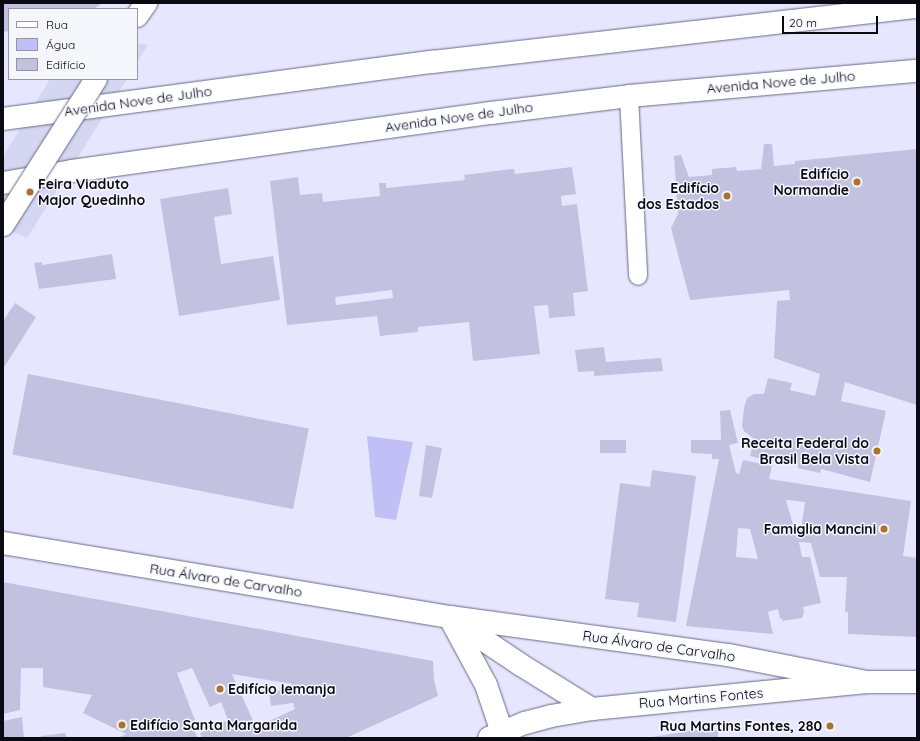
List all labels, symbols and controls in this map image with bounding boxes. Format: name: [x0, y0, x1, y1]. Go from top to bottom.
legend: [8, 8, 138, 80]
scale bar: [784, 8, 880, 34]
text: 20 m: [789, 15, 817, 30]
text: Rua: [46, 17, 68, 32]
text: Água: [46, 37, 75, 52]
text: Edifício: [46, 57, 86, 72]
street label: Avenida Nove de Julho: [706, 67, 856, 97]
street label: Avenida Nove de Julho: [63, 82, 213, 120]
street label: Avenida Nove de Julho: [384, 98, 534, 136]
place label: Edifício Normandie: [773, 166, 849, 198]
place label: Feira Viaduto Major Quedinho: [38, 176, 145, 208]
marker: Edifício Normandie: [852, 177, 862, 187]
place label: Edifício dos Estados: [637, 180, 719, 212]
marker: Feira Viaduto Major Quedinho: [25, 187, 35, 197]
marker: Edifício dos Estados: [722, 191, 732, 201]
place label: Receita Federal do Brasil Bela Vista: [741, 435, 869, 468]
marker: Receita Federal do Brasil Bela Vista: [872, 446, 882, 456]
place label: Famiglia Mancini: [764, 521, 876, 537]
marker: Famiglia Mancini: [879, 524, 889, 534]
street label: Rua Álvaro de Carvalho: [149, 560, 303, 600]
street label: Rua Álvaro de Carvalho: [582, 627, 736, 665]
place label: Edifício Iemanja: [228, 681, 335, 697]
marker: Edifício Iemanja: [215, 684, 225, 694]
street label: Rua Martins Fontes: [638, 684, 764, 712]
place label: Edifício Santa Margarida: [130, 717, 297, 733]
place label: Rua Martins Fontes, 280: [660, 718, 822, 734]
marker: Edifício Santa Margarida: [117, 720, 127, 730]
marker: Rua Martins Fontes, 280: [825, 721, 835, 731]

